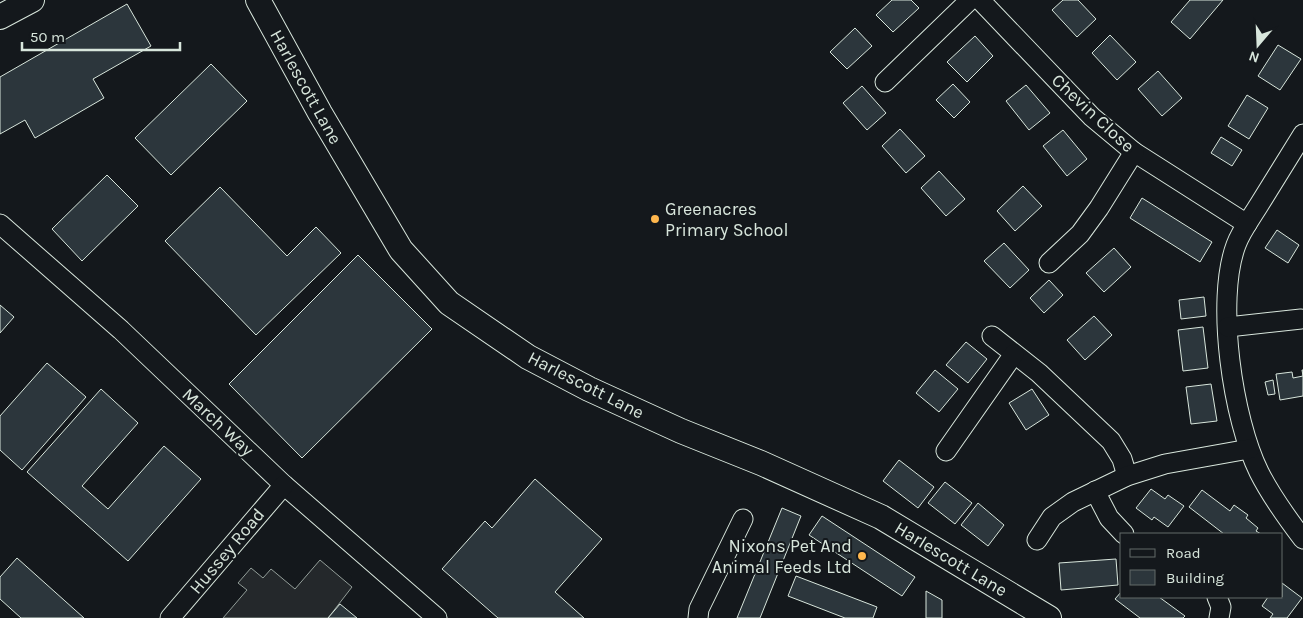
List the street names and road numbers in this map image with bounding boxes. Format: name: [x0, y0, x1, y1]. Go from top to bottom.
street label: Harlescott Lane: [265, 26, 347, 148]
street label: Chevin Close: [1047, 69, 1139, 157]
street label: Harlescott Lane: [524, 346, 648, 424]
street label: March Way: [178, 383, 259, 461]
street label: Hussey Road: [185, 504, 269, 598]
street label: Harlescott Lane: [891, 517, 1011, 601]

